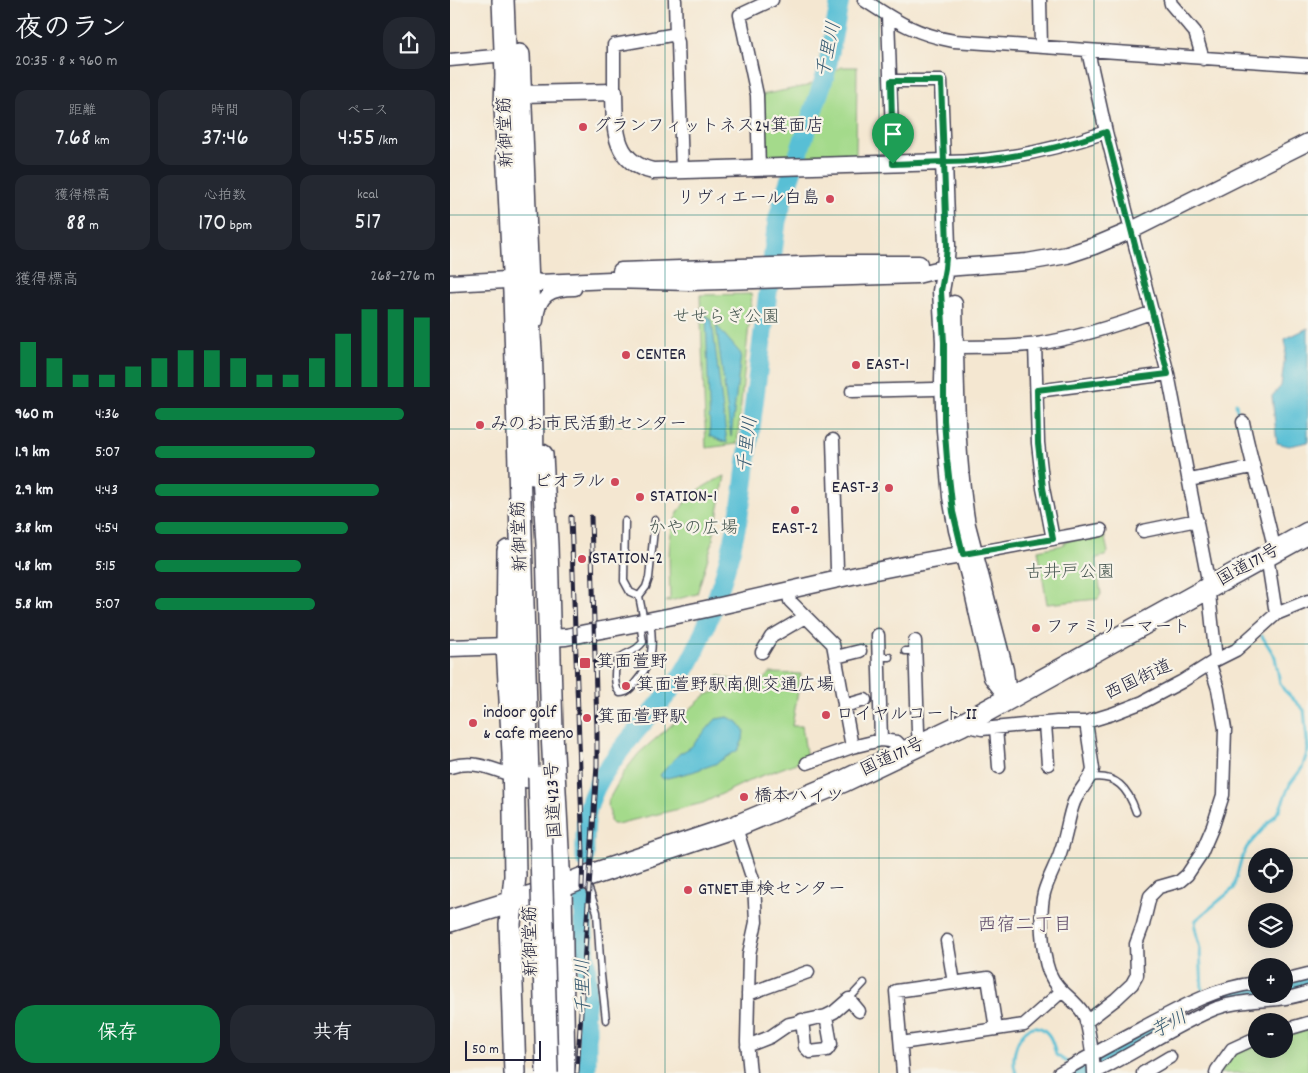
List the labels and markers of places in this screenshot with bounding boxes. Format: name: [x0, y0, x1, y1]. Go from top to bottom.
pin: [872, 113, 914, 164]
place label: グランフィットネス24箕面店: [593, 115, 824, 140]
marker: グランフィットネス24箕面店: [577, 121, 589, 133]
place label: リヴィエール白島: [677, 187, 820, 212]
marker: リヴィエール白島: [824, 193, 836, 205]
place label: CENTER: [636, 343, 686, 368]
marker: CENTER: [620, 349, 632, 361]
place label: EAST-1: [866, 353, 909, 378]
marker: EAST-1: [850, 359, 862, 371]
place label: みのお市民活動センター: [490, 413, 687, 438]
marker: みのお市民活動センター: [474, 419, 486, 431]
place label: ビオラル: [534, 470, 605, 495]
marker: ビオラル: [609, 476, 621, 488]
place label: EAST-3: [832, 476, 879, 501]
marker: EAST-3: [883, 482, 895, 494]
place label: STATION-1: [650, 485, 717, 510]
marker: STATION-1: [634, 491, 646, 503]
marker: EAST-2: [789, 504, 801, 516]
place label: EAST-2: [771, 517, 819, 542]
place label: STATION-2: [592, 547, 663, 572]
marker: STATION-2: [576, 553, 588, 565]
place label: ファミリーマート: [1046, 616, 1190, 641]
marker: ファミリーマート: [1030, 622, 1042, 634]
place label: 箕面萱野: [596, 651, 668, 676]
marker: 箕面萱野: [578, 656, 592, 670]
place label: 箕面萱野駅南側交通広場: [636, 674, 834, 699]
marker: 箕面萱野駅南側交通広場: [620, 680, 632, 692]
place label: indoor golf & cafe meeno: [483, 701, 574, 747]
place label: ロイヤルコート II: [836, 703, 977, 728]
place label: 箕面萱野駅: [597, 706, 687, 731]
marker: ロイヤルコート II: [820, 709, 832, 721]
marker: 箕面萱野駅: [581, 712, 593, 724]
marker: indoor golf & cafe meeno: [467, 717, 479, 729]
place label: 橋本ハイツ: [754, 785, 844, 810]
marker: 橋本ハイツ: [738, 791, 750, 803]
place label: GTNET車検センター: [698, 878, 846, 903]
marker: GTNET車検センター: [682, 884, 694, 896]

